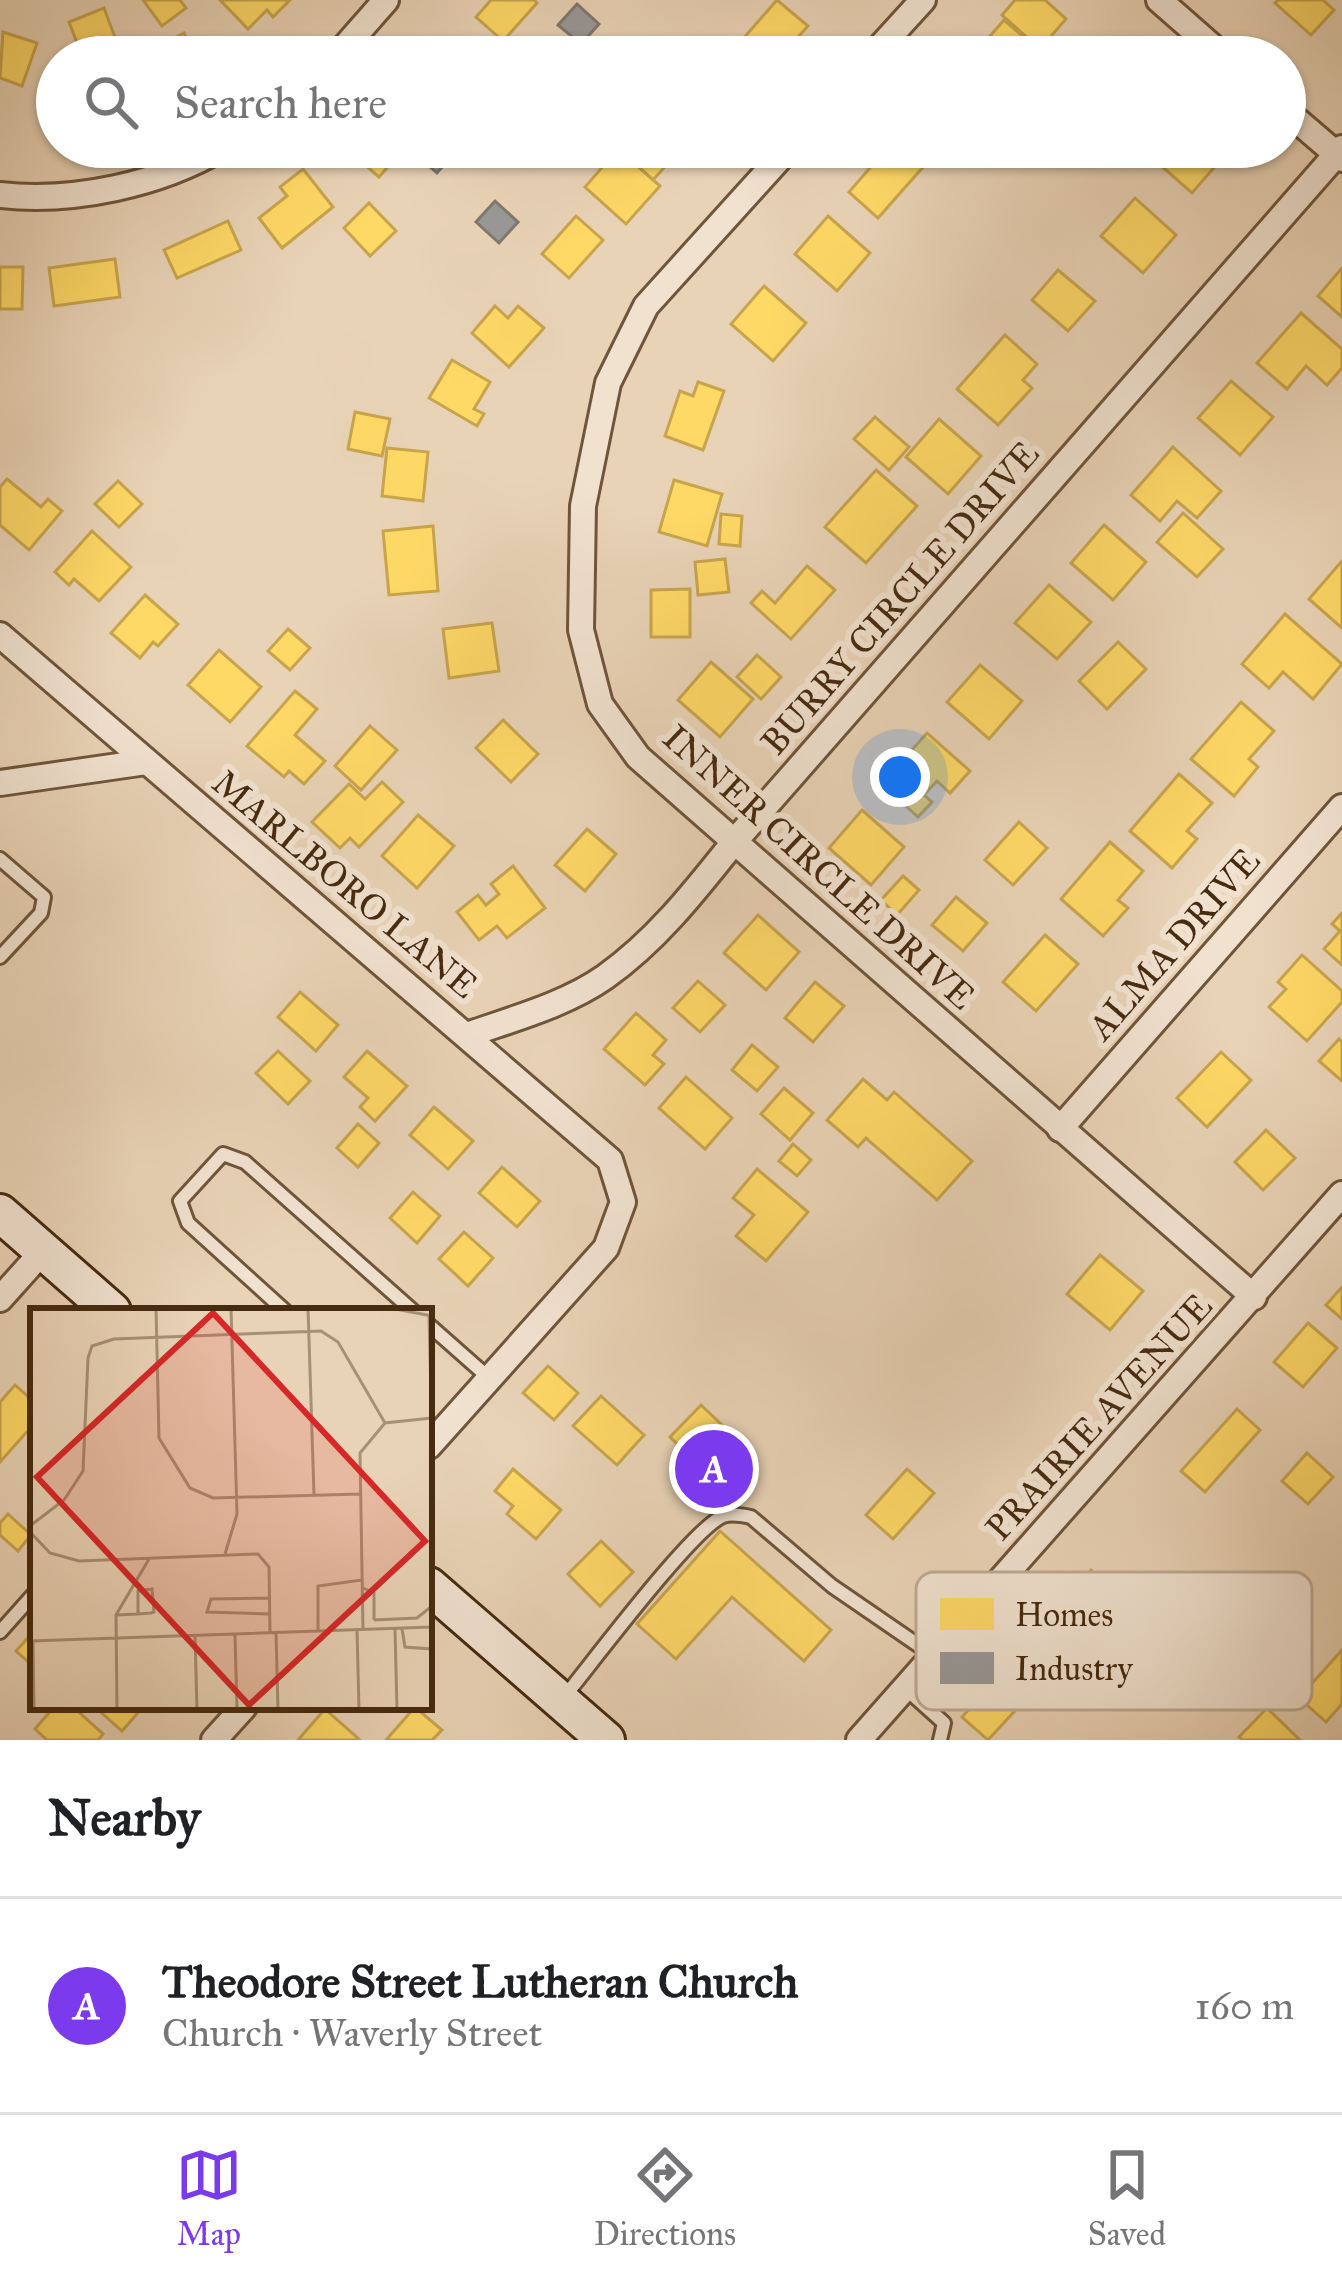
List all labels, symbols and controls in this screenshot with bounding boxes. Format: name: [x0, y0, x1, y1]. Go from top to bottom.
search box: [36, 36, 1306, 168]
icon: search: [78, 69, 144, 135]
text: Search here: [174, 75, 387, 130]
street label: BURRY CIRCLE DRIVE: [752, 432, 1048, 764]
street label: INNER CIRCLE DRIVE: [654, 715, 984, 1019]
your location: [870, 747, 930, 807]
street label: MARLBORO LANE: [204, 760, 486, 1008]
street label: ALMA DRIVE: [1078, 839, 1269, 1050]
street label: PRAIRIE AVENUE: [977, 1284, 1221, 1550]
inset map: [30, 1308, 432, 1710]
pin: A: [675, 1424, 753, 1514]
legend: [916, 1572, 1312, 1710]
text: Homes: [1015, 1595, 1113, 1635]
text: Industry: [1015, 1649, 1133, 1689]
text: Nearby: [48, 1787, 200, 1849]
text: Theodore Street Lutheran Church: [162, 1954, 798, 2009]
text: A: [74, 1982, 100, 2030]
text: 160 m: [1195, 1982, 1294, 2030]
text: Church · Waverly Street: [162, 2009, 542, 2057]
tab: Map: [176, 2142, 242, 2254]
tab: Directions: [594, 2142, 736, 2254]
tab: Saved: [1088, 2142, 1166, 2254]

